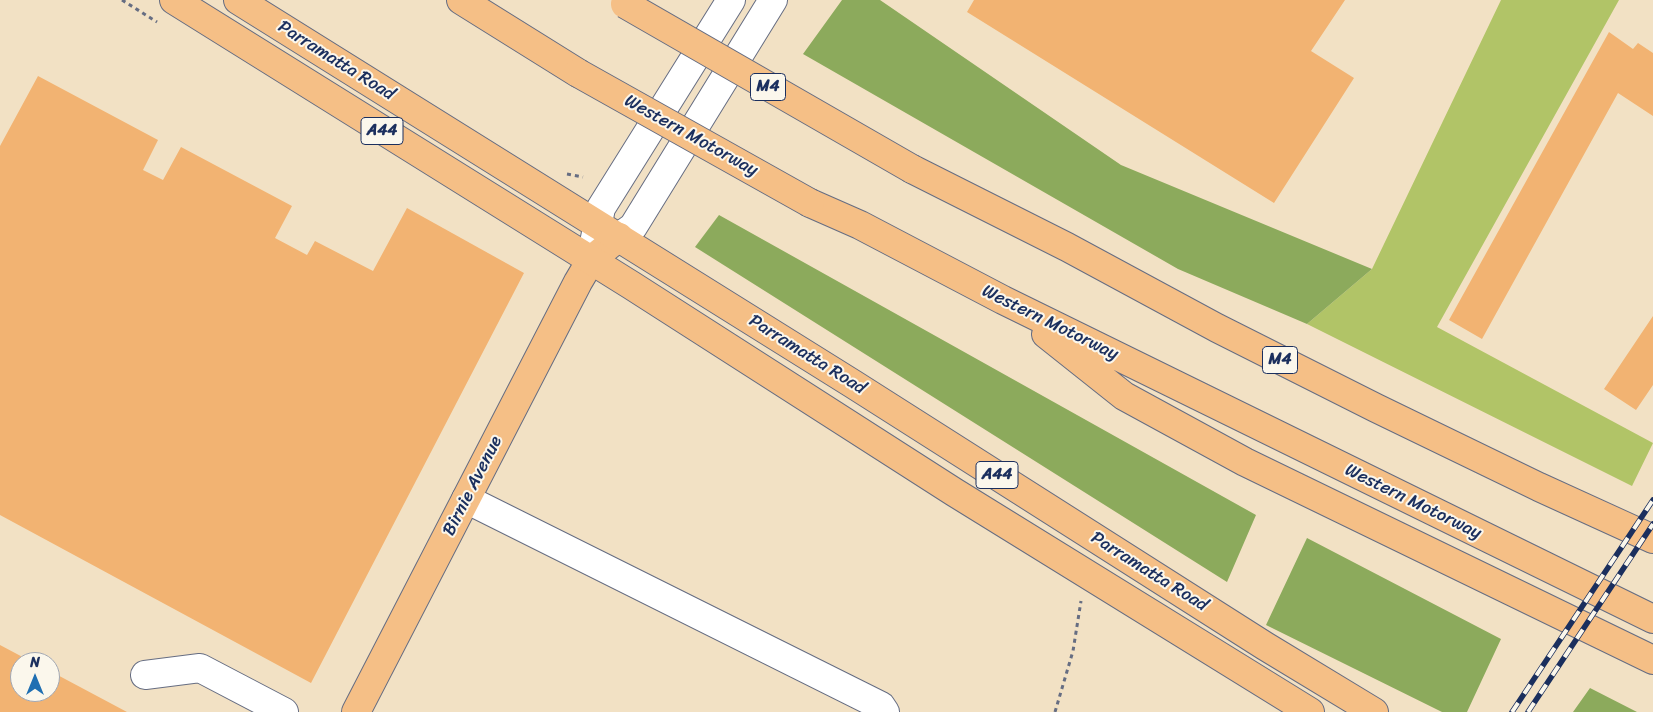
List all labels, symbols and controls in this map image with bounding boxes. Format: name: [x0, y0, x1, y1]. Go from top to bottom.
street label: Parramatta Road: [274, 16, 398, 106]
road number: M4: [750, 74, 786, 100]
street label: Western Motorway: [620, 90, 762, 182]
road number: A44: [361, 118, 403, 144]
street label: Western Motorway: [978, 281, 1122, 365]
street label: Parramatta Road: [745, 310, 869, 400]
road number: M4: [1262, 346, 1298, 374]
street label: Birnie Avenue: [439, 432, 507, 540]
street label: Western Motorway: [1341, 460, 1485, 544]
road number: A44: [976, 462, 1018, 488]
street label: Parramatta Road: [1087, 527, 1211, 617]
text: N: [30, 650, 40, 675]
north arrow: [10, 652, 60, 702]

